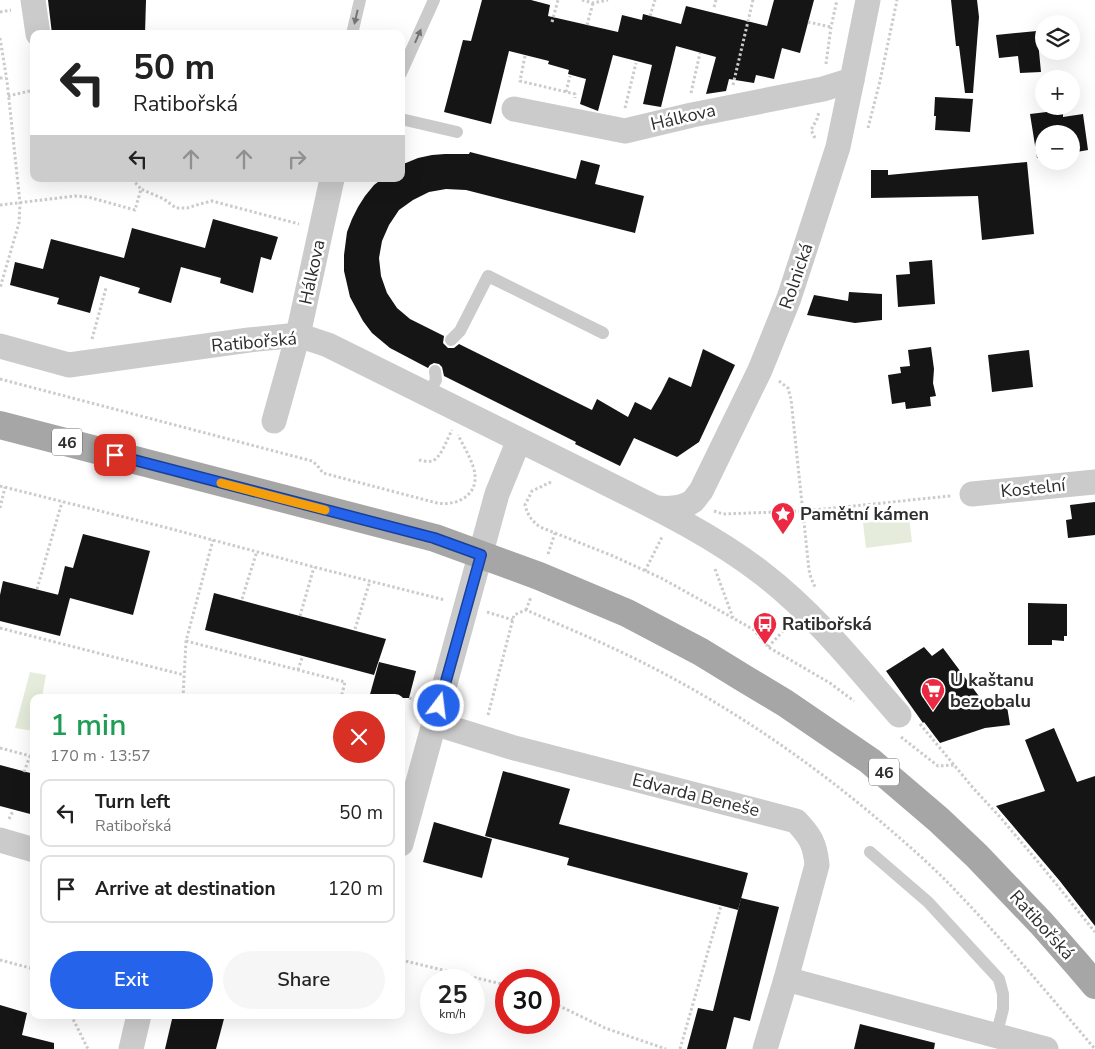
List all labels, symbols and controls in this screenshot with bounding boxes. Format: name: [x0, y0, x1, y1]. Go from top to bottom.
one-way arrow: [352, 9, 360, 24]
map controls: [1035, 15, 1080, 170]
button: layers: [1035, 15, 1080, 60]
one-way arrow: [414, 29, 422, 43]
text: 50 m: [133, 44, 215, 91]
icon: left: [50, 50, 115, 115]
button: +: [1035, 70, 1080, 115]
text: Ratibořská: [133, 89, 238, 119]
street label: Hálkova: [648, 98, 718, 136]
button: −: [1035, 125, 1080, 170]
icon: left: [124, 145, 152, 173]
icon: ahead: [177, 145, 205, 173]
icon: ahead: [230, 145, 258, 173]
icon: right: [283, 145, 311, 173]
street label: Hálkova: [293, 237, 331, 307]
street label: Rolnická: [774, 240, 818, 312]
street label: Ratibořská: [210, 326, 298, 358]
road number: 46: [52, 428, 82, 456]
pin: [94, 434, 136, 476]
icon: arrive: [101, 441, 129, 469]
street label: Kostelní: [999, 473, 1067, 503]
place icon: Pamětní kámen: [770, 501, 796, 535]
place label: Pamětní kámen: [800, 502, 929, 526]
bus stop icon: Ratibořská: [752, 611, 778, 645]
place label: Ratibořská: [782, 612, 872, 636]
place label: U kaštanu bez obalu: [950, 668, 1034, 713]
supermarket icon: U kaštanu bez obalu: [920, 677, 946, 711]
position arrow: [412, 679, 464, 731]
text: 1 min: [50, 705, 126, 746]
button: close: [333, 711, 385, 763]
text: 170 m · 13:57: [50, 745, 151, 767]
road number: 46: [869, 759, 899, 786]
street label: Edvarda Beneše: [630, 768, 762, 822]
text: Turn left: [95, 789, 170, 815]
icon: left: [52, 799, 80, 827]
text: 50 m: [339, 800, 383, 826]
text: Ratibořská: [95, 815, 171, 837]
icon: arrive: [52, 875, 80, 903]
text: Arrive at destination: [95, 876, 276, 902]
text: 120 m: [328, 876, 383, 902]
street label: Ratibořská: [1004, 885, 1080, 965]
button: Exit: [50, 951, 213, 1009]
button: Share: [223, 951, 385, 1009]
speed limit sign: 30: [495, 969, 560, 1034]
text: 25: [437, 978, 468, 1012]
text: km/h: [439, 1006, 466, 1022]

